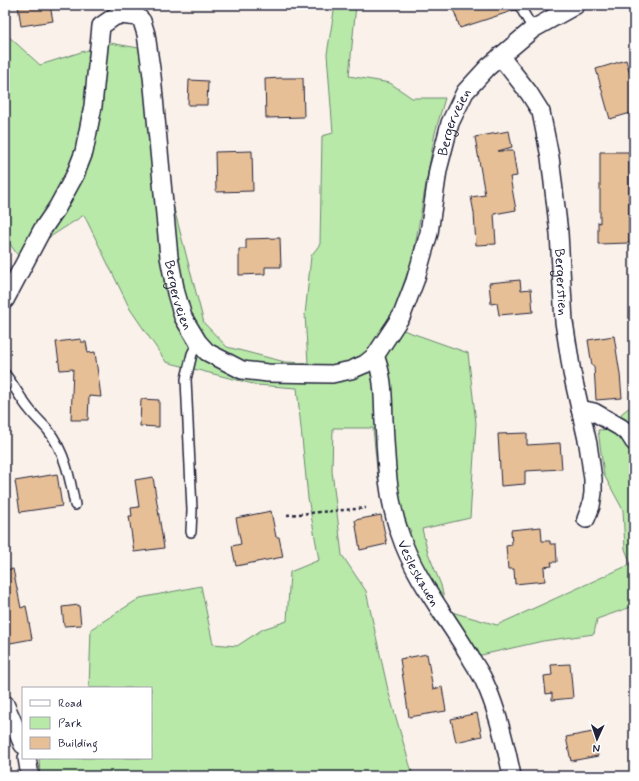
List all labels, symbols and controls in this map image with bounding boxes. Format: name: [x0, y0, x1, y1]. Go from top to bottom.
street label: Bergerveien: [434, 86, 475, 158]
street label: Bergerstien: [550, 248, 572, 316]
street label: Bergerveien: [160, 259, 196, 333]
street label: Vesleskauen: [393, 538, 443, 610]
legend: [22, 687, 152, 759]
text: Road: [58, 696, 82, 712]
text: Park: [58, 716, 82, 732]
north arrow: [577, 719, 617, 759]
text: Building: [58, 736, 98, 753]
text: N: [593, 741, 601, 755]

